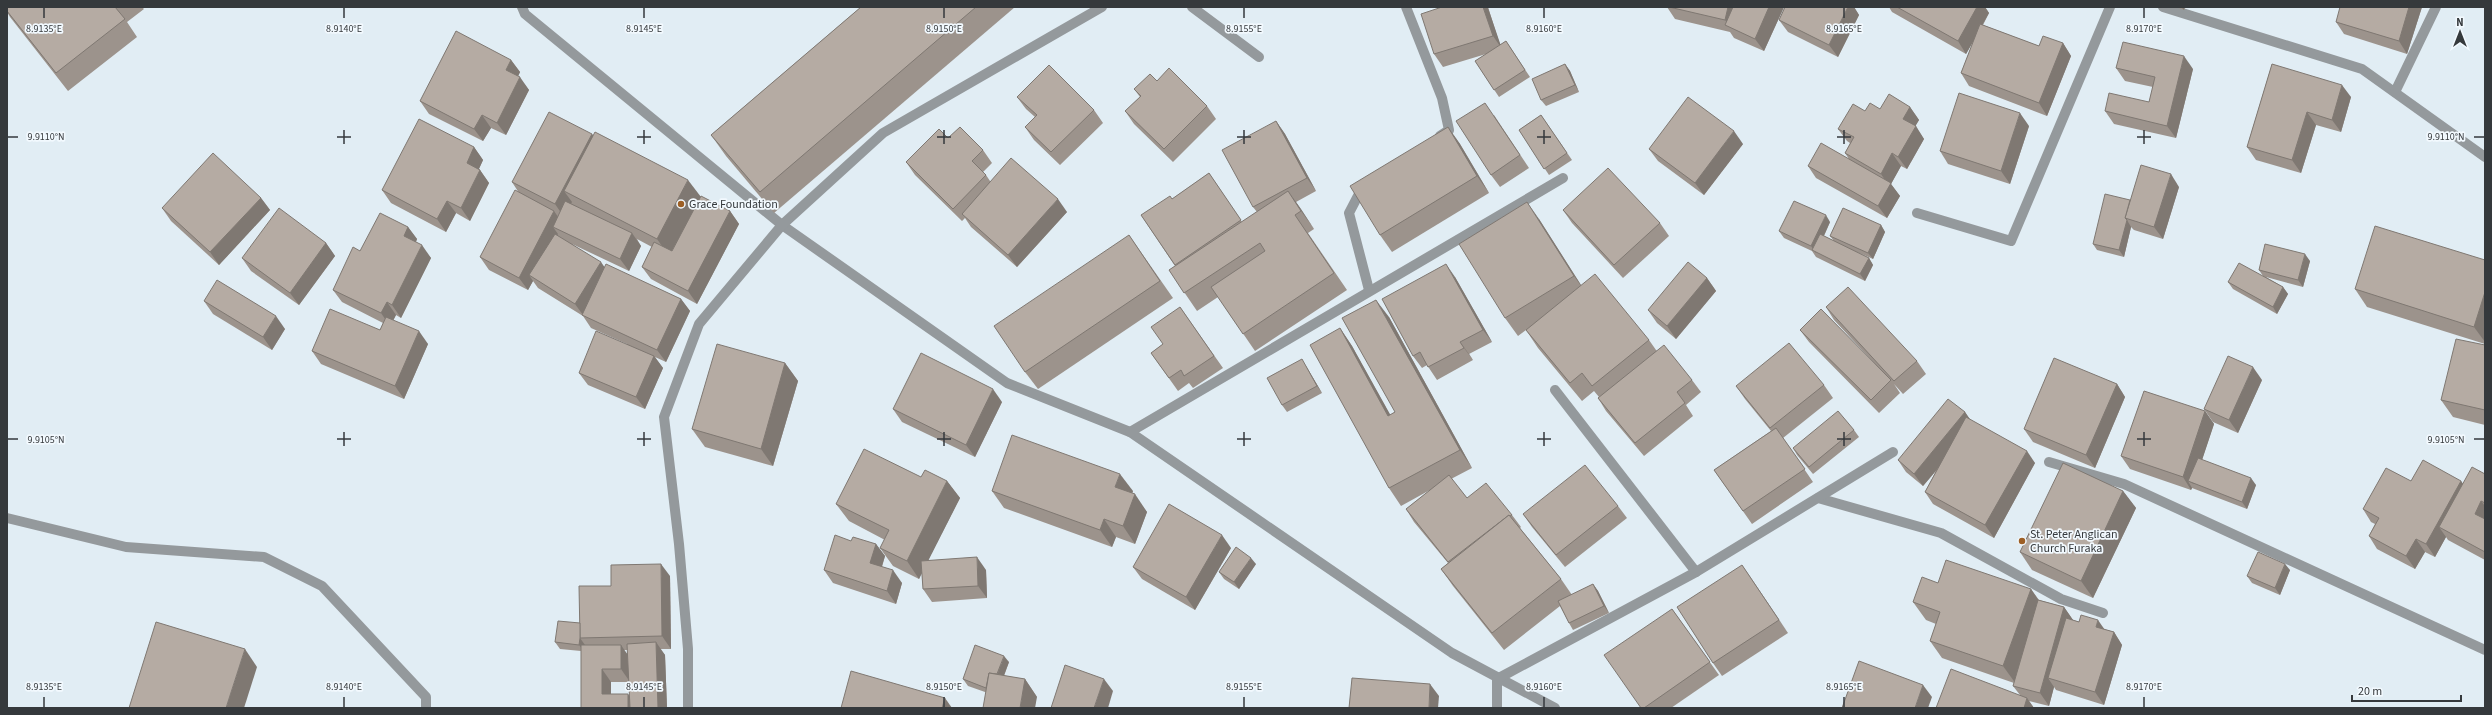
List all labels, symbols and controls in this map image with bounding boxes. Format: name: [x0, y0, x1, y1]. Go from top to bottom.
north arrow: [2440, 12, 2480, 52]
text: N: [2456, 15, 2464, 30]
text: 8.9135°E: [26, 22, 62, 36]
text: 8.9140°E: [326, 22, 362, 36]
text: 8.9145°E: [626, 22, 662, 36]
text: 8.9150°E: [926, 22, 962, 36]
text: 8.9155°E: [1226, 22, 1262, 36]
text: 8.9160°E: [1526, 22, 1562, 36]
text: 8.9165°E: [1826, 22, 1862, 36]
text: 8.9170°E: [2126, 22, 2162, 36]
text: 9.9110°N: [27, 130, 65, 144]
text: 9.9110°N: [2427, 130, 2465, 144]
place label: Grace Foundation: [689, 196, 778, 213]
marker: Grace Foundation: [676, 199, 686, 209]
text: 9.9105°N: [27, 433, 65, 447]
text: 9.9105°N: [2427, 433, 2465, 447]
place label: St. Peter Anglican Church Furaka: [2030, 526, 2118, 557]
marker: St. Peter Anglican Church Furaka: [2017, 536, 2027, 546]
scale bar: [2352, 677, 2461, 703]
text: 8.9135°E: [26, 680, 62, 694]
text: 8.9140°E: [326, 680, 362, 694]
text: 8.9145°E: [626, 680, 662, 694]
text: 8.9150°E: [926, 680, 962, 694]
text: 8.9155°E: [1226, 680, 1262, 694]
text: 8.9160°E: [1526, 680, 1562, 694]
text: 8.9165°E: [1826, 680, 1862, 694]
text: 8.9170°E: [2126, 680, 2162, 694]
text: 20 m: [2358, 683, 2382, 700]

